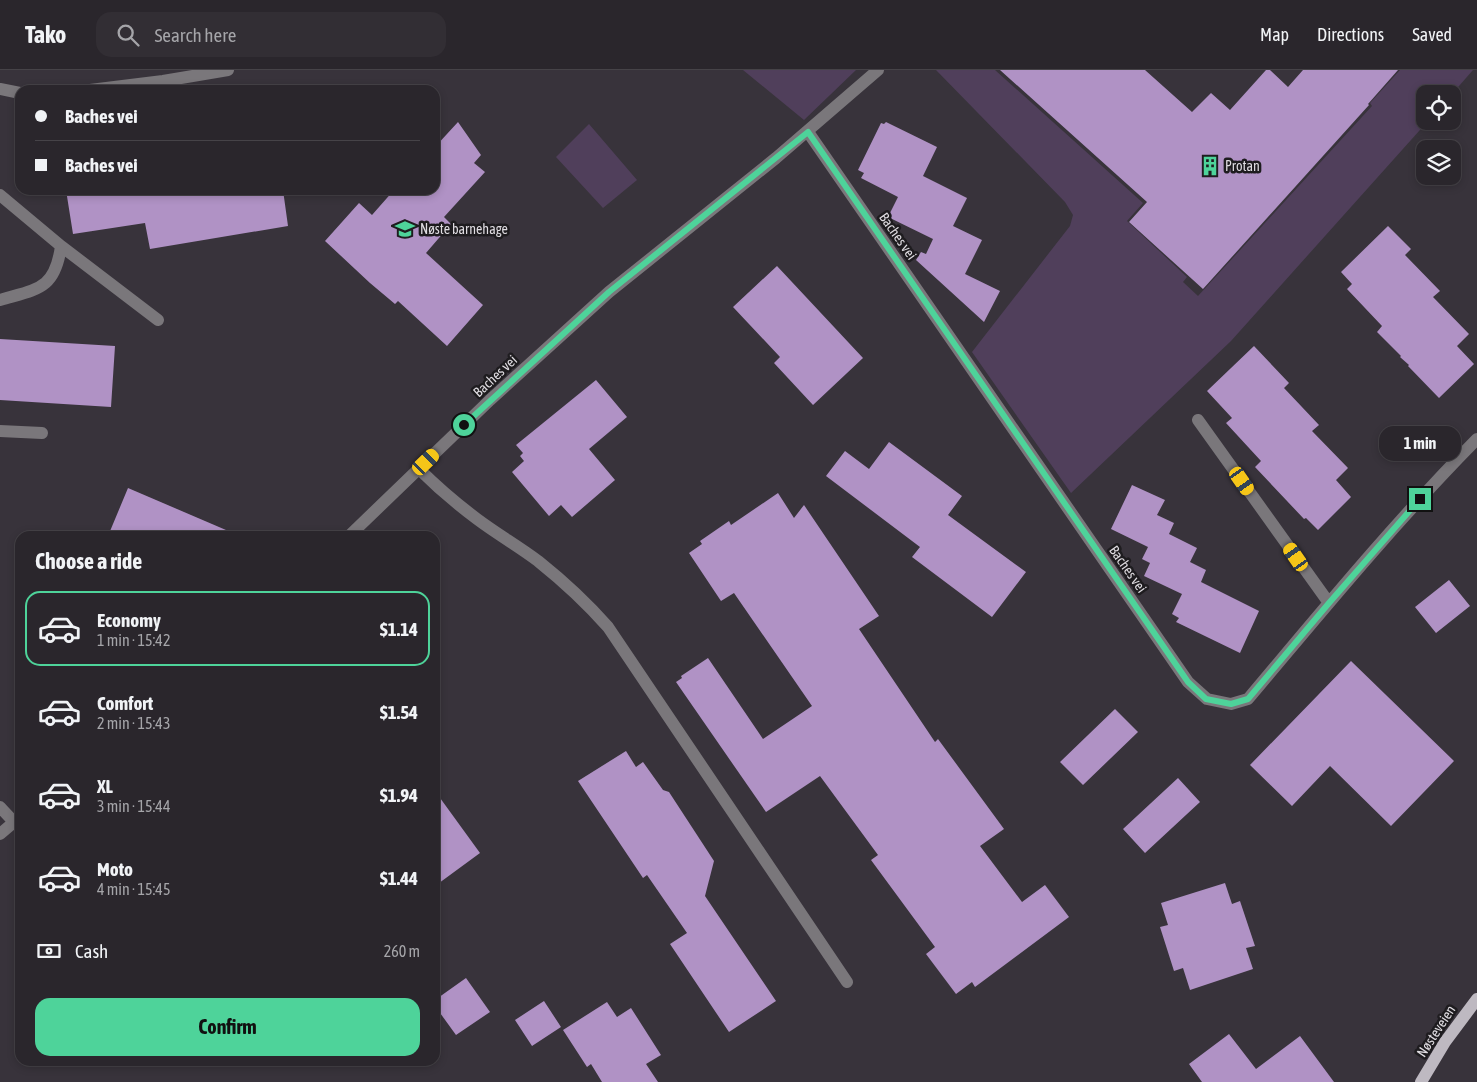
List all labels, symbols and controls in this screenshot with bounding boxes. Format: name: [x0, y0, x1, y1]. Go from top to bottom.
search box: [96, 12, 446, 57]
text: Tako: [25, 21, 66, 48]
icon: search: [114, 21, 142, 49]
text: Search here: [154, 24, 236, 46]
text: Map: [1260, 24, 1289, 45]
text: Directions: [1317, 24, 1384, 45]
text: Saved: [1412, 24, 1452, 45]
map controls: [1416, 85, 1461, 185]
button: locate: [1416, 85, 1461, 130]
text: Baches vei: [65, 105, 138, 127]
button: layers: [1416, 140, 1461, 185]
text: Baches vei: [65, 154, 138, 176]
building icon: Protan: [1199, 155, 1221, 177]
place label: Protan: [1225, 158, 1260, 174]
street label: Baches vei: [876, 209, 920, 263]
school or university icon: Nøste barnehage: [394, 218, 416, 240]
place label: Nøste barnehage: [420, 221, 508, 237]
street label: Baches vei: [470, 352, 520, 400]
route start: [453, 414, 475, 436]
callout: 1 min: [1379, 426, 1461, 462]
text: 1 min: [1404, 434, 1436, 452]
car: [409, 446, 442, 478]
car: [1227, 464, 1256, 498]
route end: [1409, 488, 1431, 510]
car: [1281, 540, 1310, 574]
street label: Baches vei: [1106, 542, 1150, 596]
text: Choose a ride: [35, 548, 142, 574]
icon: car: [37, 606, 82, 651]
text: Economy: [97, 609, 161, 631]
text: $1.14: [380, 618, 418, 640]
text: 1 min · 15:42: [97, 631, 170, 649]
icon: car: [37, 689, 82, 734]
text: Comfort: [97, 692, 153, 714]
text: $1.54: [380, 701, 418, 723]
text: 2 min · 15:43: [97, 714, 170, 732]
icon: car: [37, 772, 82, 817]
text: XL: [97, 775, 113, 797]
text: $1.94: [380, 784, 418, 806]
text: 3 min · 15:44: [97, 797, 170, 815]
icon: car: [37, 855, 82, 900]
text: Moto: [97, 858, 133, 880]
text: $1.44: [380, 867, 418, 889]
text: 4 min · 15:45: [97, 880, 170, 898]
icon: cash: [35, 937, 63, 965]
text: Cash: [75, 940, 108, 962]
text: 260 m: [384, 942, 420, 960]
button: Confirm: [35, 998, 420, 1056]
street label: Nøsteveien: [1413, 1002, 1459, 1060]

